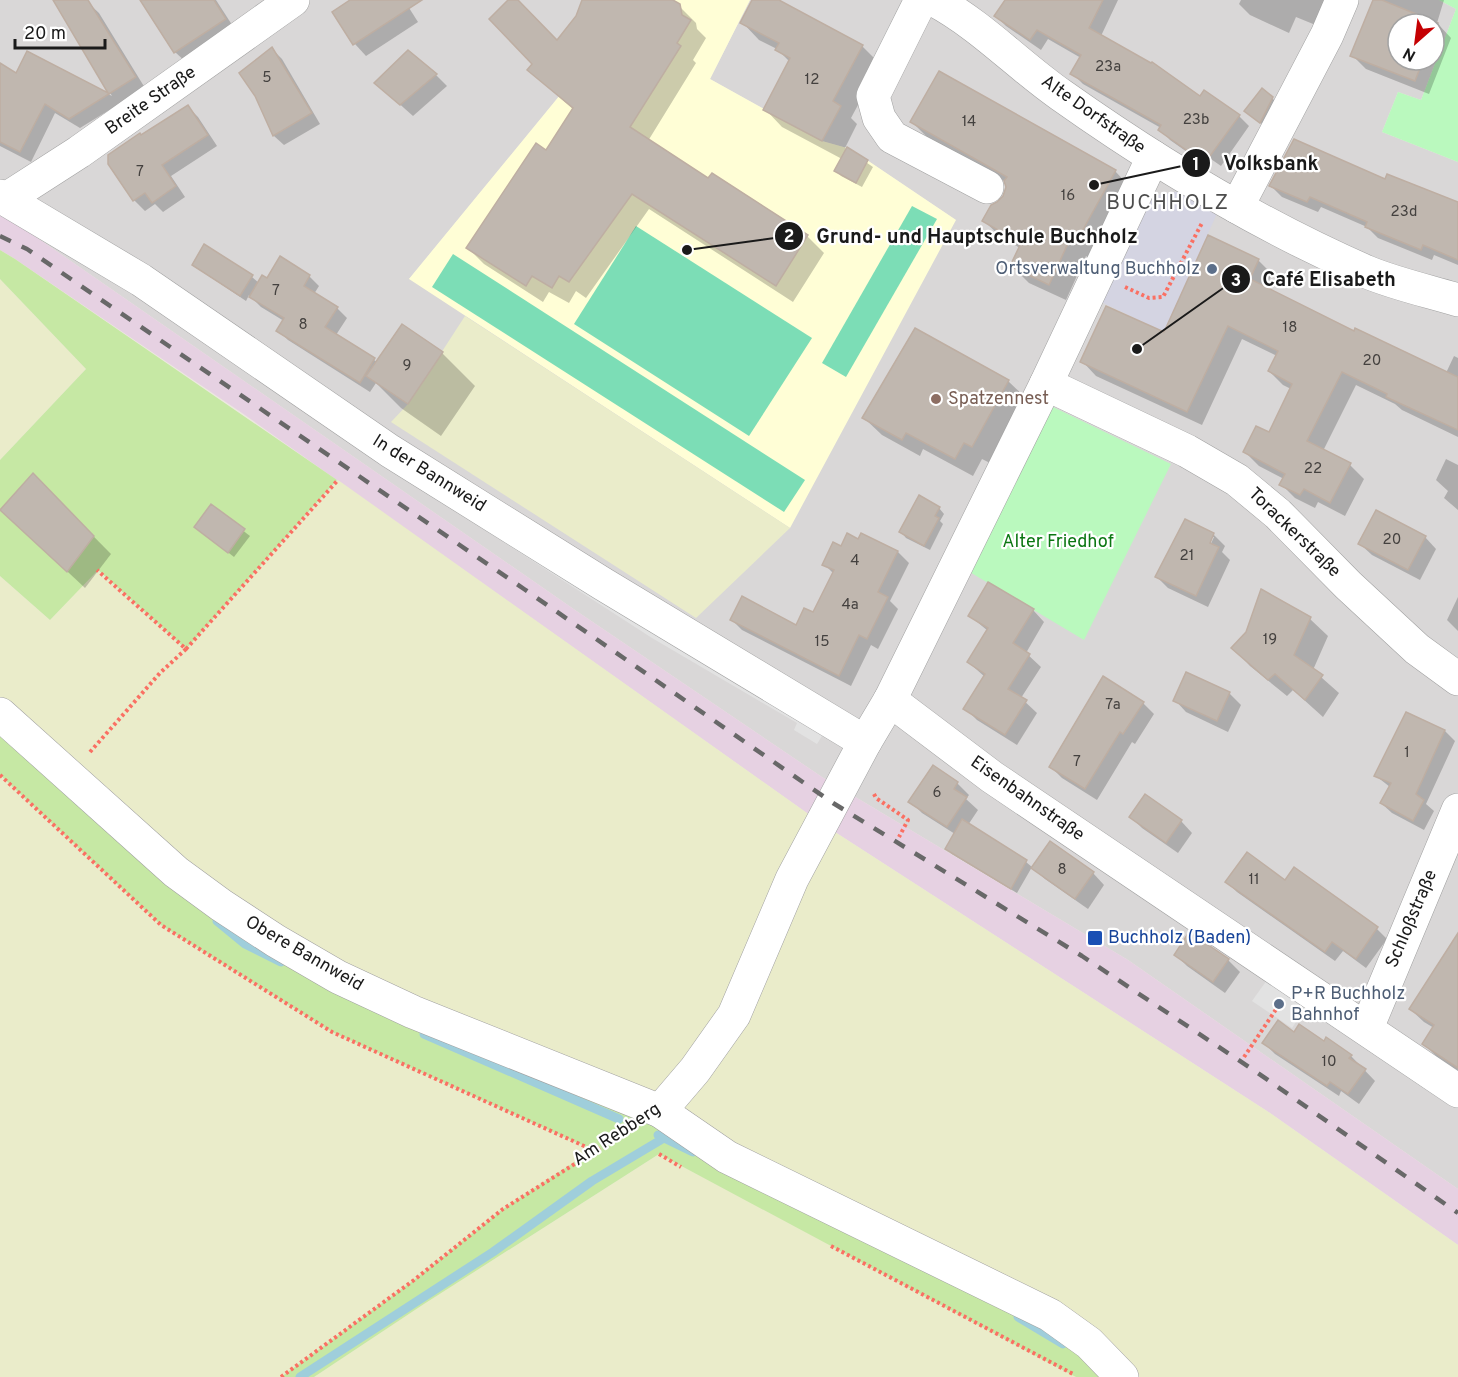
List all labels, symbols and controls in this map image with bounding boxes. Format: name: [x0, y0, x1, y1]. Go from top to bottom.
scale bar: [15, 12, 105, 50]
north arrow: [1386, 12, 1446, 72]
text: 20 m: [24, 23, 66, 46]
text: N: [1400, 42, 1420, 65]
house number: 23a: [1095, 58, 1121, 77]
street label: Breite Straße: [101, 61, 201, 141]
house number: 5: [262, 69, 272, 88]
house number: 12: [805, 71, 819, 90]
street label: Alte Dorfstraße: [1036, 71, 1150, 159]
house number: 23b: [1183, 111, 1209, 130]
house number: 14: [962, 113, 976, 132]
callout: Volksbank: [1181, 144, 1330, 182]
text: Volksbank: [1223, 152, 1319, 178]
text: 1: [1192, 154, 1200, 177]
house number: 7: [136, 163, 144, 182]
house number: 16: [1061, 187, 1075, 206]
district label: BUCHHOLZ: [1106, 190, 1230, 217]
house number: 23d: [1391, 203, 1417, 222]
callout: Grund- und Hauptschule Buchholz: [774, 217, 1150, 255]
text: Grund- und Hauptschule Buchholz: [816, 225, 1138, 251]
text: 2: [783, 226, 795, 249]
place label: Ortsverwaltung Buchholz: [995, 258, 1200, 281]
callout: Café Elisabeth: [1221, 260, 1408, 298]
marker: Ortsverwaltung Buchholz: [1205, 262, 1219, 276]
text: Café Elisabeth: [1262, 268, 1396, 294]
text: 3: [1231, 270, 1241, 293]
house number: 7: [272, 282, 280, 301]
house number: 8: [298, 316, 308, 335]
house number: 18: [1283, 319, 1297, 338]
house number: 20: [1363, 352, 1381, 371]
house number: 9: [403, 357, 411, 376]
place label: Spatzennest: [948, 388, 1049, 411]
marker: Spatzennest: [929, 392, 943, 406]
street label: In der Bannweid: [368, 430, 490, 518]
house number: 22: [1304, 460, 1322, 479]
street label: Torackerstraße: [1243, 483, 1345, 583]
park label: Alter Friedhof: [1002, 531, 1114, 554]
house number: 20: [1383, 531, 1401, 550]
house number: 21: [1180, 547, 1194, 566]
house number: 4: [850, 552, 860, 571]
house number: 4a: [841, 596, 859, 615]
house number: 19: [1263, 631, 1277, 650]
house number: 15: [815, 633, 829, 652]
house number: 7a: [1105, 696, 1121, 715]
house number: 1: [1404, 744, 1410, 763]
street label: Eisenbahnstraße: [966, 751, 1088, 847]
house number: 7: [1073, 753, 1081, 772]
house number: 6: [933, 784, 942, 803]
house number: 8: [1057, 861, 1067, 880]
street label: Schloßstraße: [1381, 866, 1443, 972]
house number: 11: [1248, 871, 1260, 890]
street label: Obere Bannweid: [241, 911, 367, 997]
place label: Buchholz (Baden): [1108, 927, 1251, 950]
marker: Buchholz (Baden): [1086, 929, 1104, 947]
place label: P+R Buchholz Bahnhof: [1291, 983, 1405, 1027]
marker: P+R Buchholz Bahnhof: [1272, 997, 1286, 1011]
house number: 10: [1321, 1053, 1337, 1072]
street label: Am Rebberg: [569, 1098, 665, 1172]

